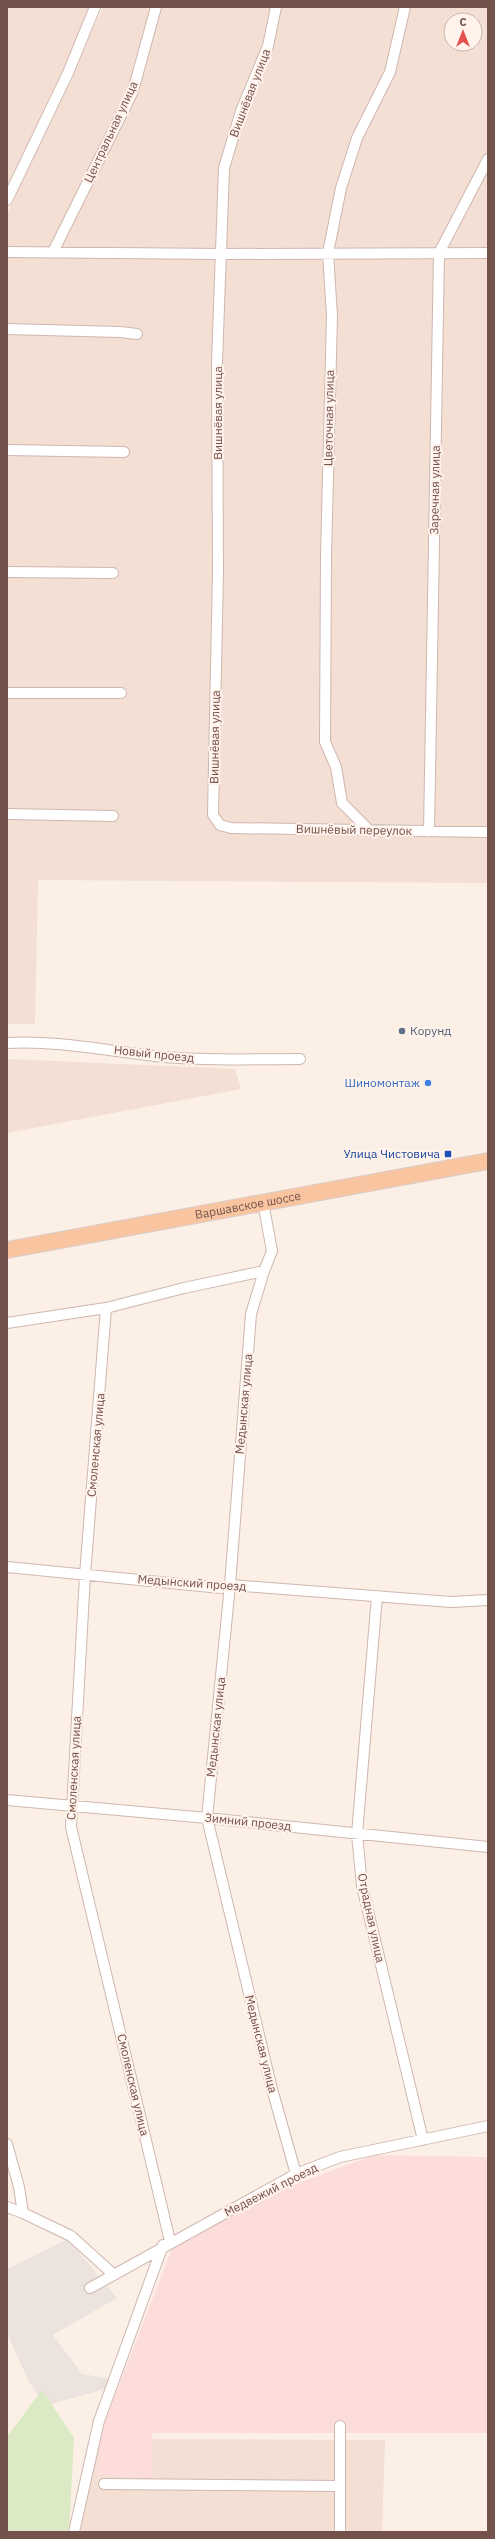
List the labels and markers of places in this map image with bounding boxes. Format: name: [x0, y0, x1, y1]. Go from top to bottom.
place label: Корунд: [410, 1023, 451, 1038]
marker: Корунд: [397, 1026, 407, 1036]
place label: Шиномонтаж: [344, 1075, 420, 1090]
marker: Шиномонтаж: [423, 1078, 433, 1088]
place label: Улица Чистовича: [344, 1146, 441, 1161]
marker: Улица Чистовича: [443, 1149, 453, 1159]

